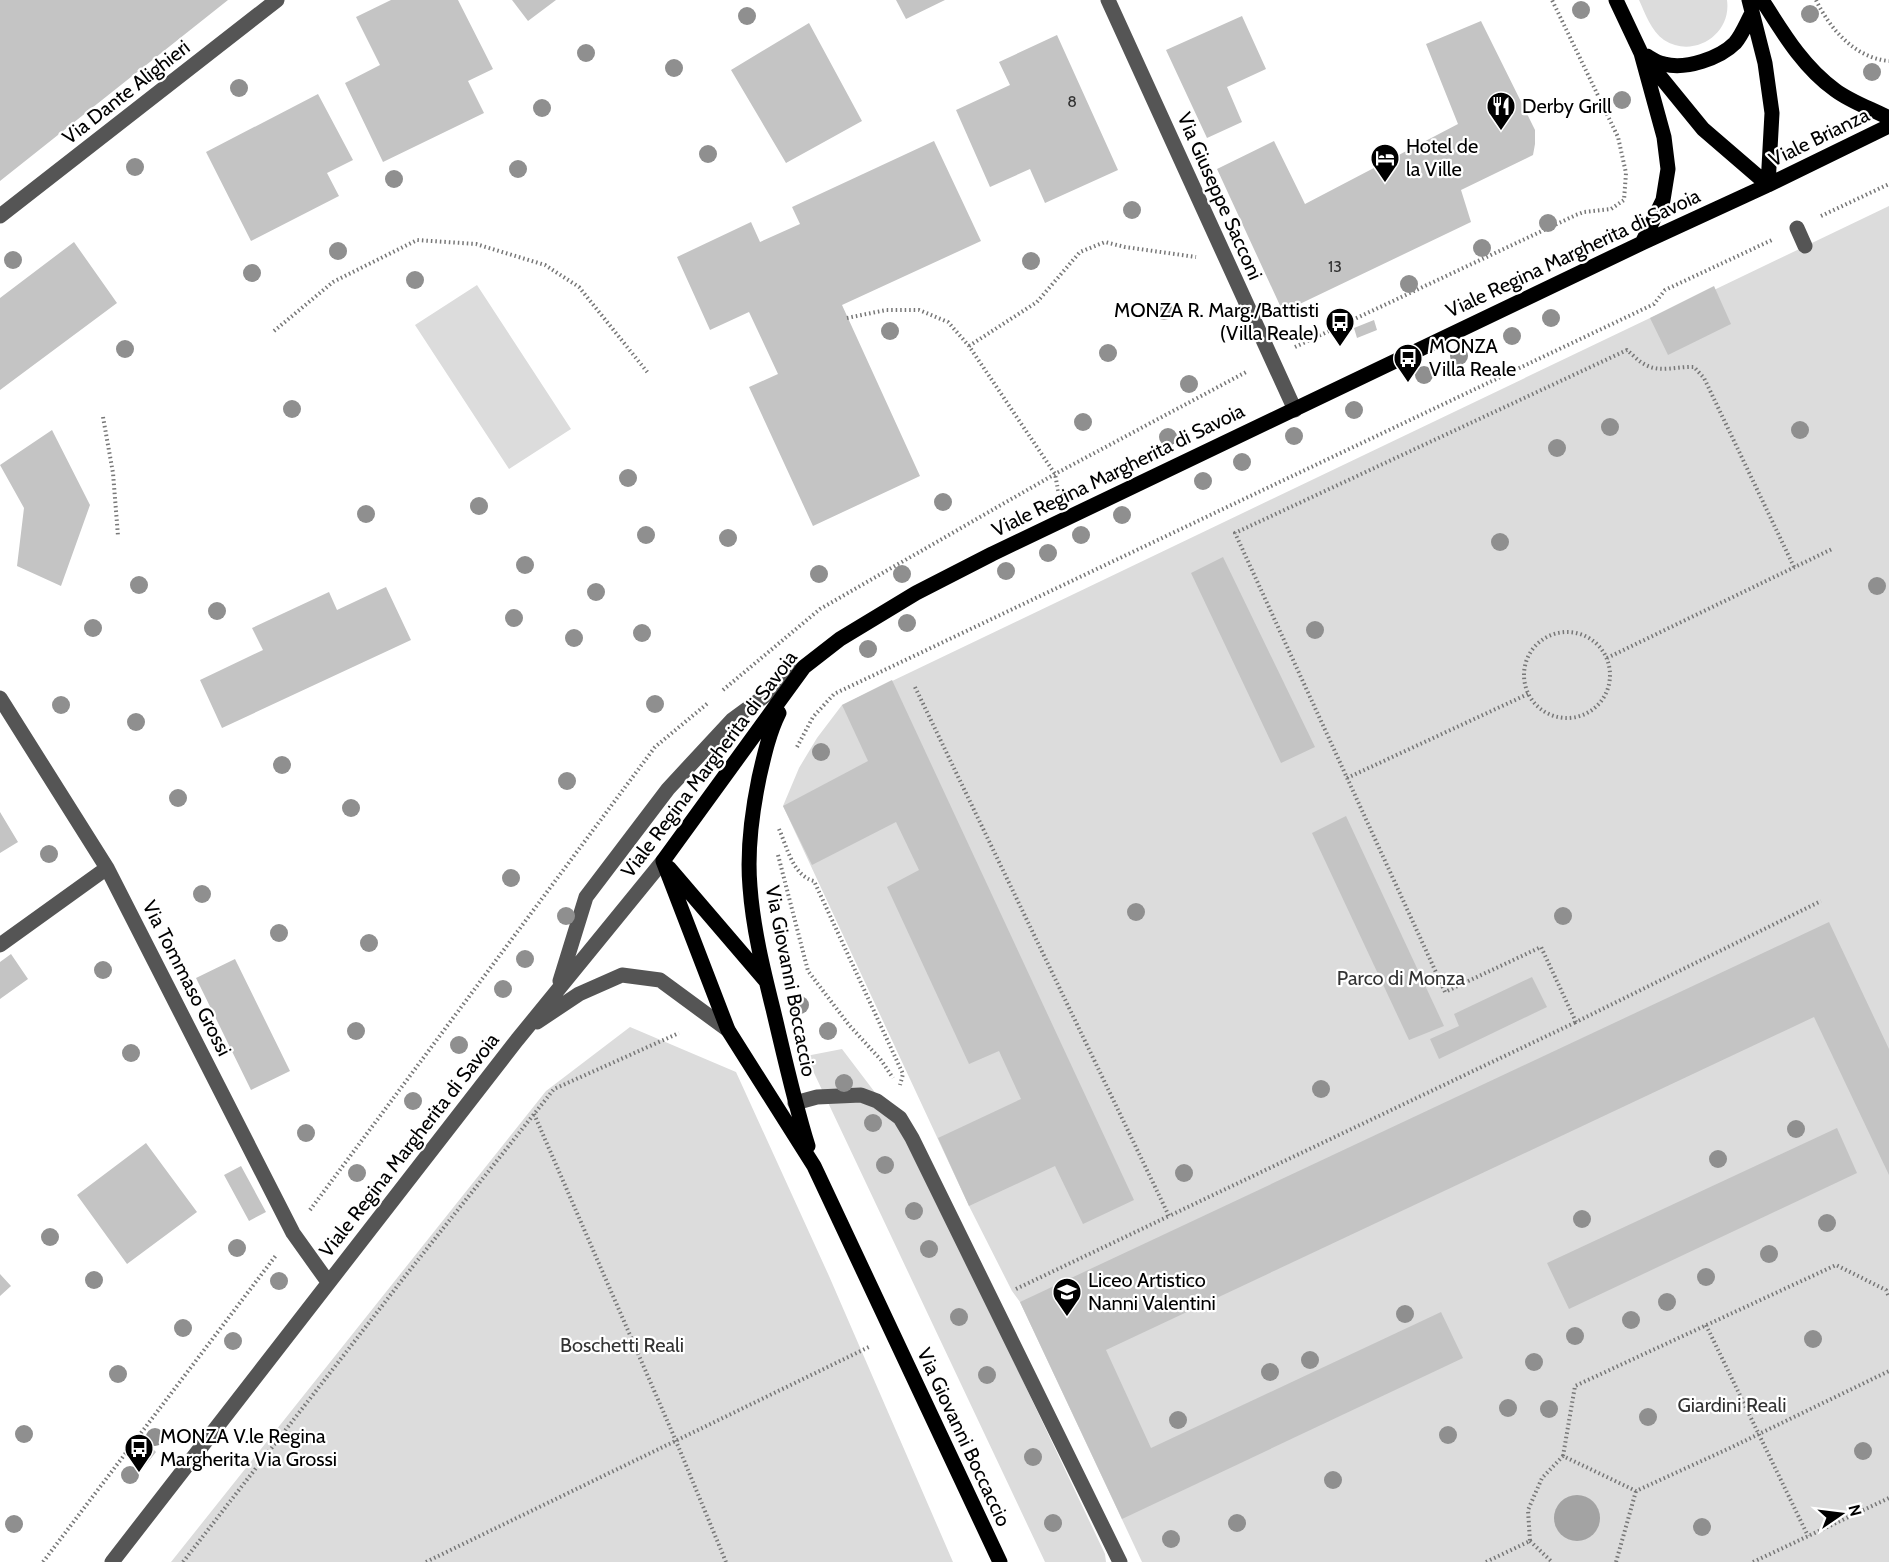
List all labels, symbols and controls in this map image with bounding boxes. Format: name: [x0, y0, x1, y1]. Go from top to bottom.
street label: Via Dante Alighieri: [58, 35, 194, 149]
restaurant icon: Derby Grill: [1485, 90, 1517, 132]
house number: 8: [1067, 92, 1077, 111]
place label: Derby Grill: [1522, 94, 1612, 118]
street label: Viale Brianza: [1765, 102, 1873, 172]
street label: Via Giuseppe Sacconi: [1172, 109, 1268, 283]
place label: Hotel de la Ville: [1406, 134, 1478, 181]
hotel icon: Hotel de la Ville: [1369, 142, 1401, 184]
street label: Viale Regina Margherita di Savoia: [1442, 183, 1704, 323]
house number: 13: [1328, 257, 1342, 276]
place label: MONZA R. Marg./Battisti (Villa Reale): [1114, 298, 1319, 345]
bus stop icon: MONZA R. Marg./Battisti (Villa Reale): [1324, 306, 1356, 348]
place label: MONZA Villa Reale: [1429, 334, 1516, 381]
bus stop icon: MONZA Villa Reale: [1392, 342, 1424, 384]
street label: Viale Regina Margherita di Savoia: [988, 398, 1248, 542]
street label: Viale Regina Margherita di Savoia: [616, 646, 802, 882]
street label: Via Giovanni Boccaccio: [761, 883, 821, 1079]
street label: Via Tommaso Grossi: [137, 896, 237, 1060]
park label: Parco di Monza: [1337, 966, 1466, 990]
street label: Viale Regina Margherita di Savoia: [314, 1028, 504, 1262]
place label: Liceo Artistico Nanni Valentini: [1088, 1268, 1216, 1315]
school or university icon: Liceo Artistico Nanni Valentini: [1051, 1276, 1083, 1318]
park label: Boschetti Reali: [560, 1333, 684, 1357]
street label: Via Giovanni Boccaccio: [912, 1344, 1016, 1530]
park label: Giardini Reali: [1678, 1393, 1786, 1417]
place label: MONZA V.le Regina Margherita Via Grossi: [160, 1424, 337, 1471]
bus stop icon: MONZA V.le Regina Margherita Via Grossi: [123, 1432, 155, 1474]
north arrow: [1811, 1484, 1871, 1544]
text: N: [1844, 1503, 1866, 1518]

